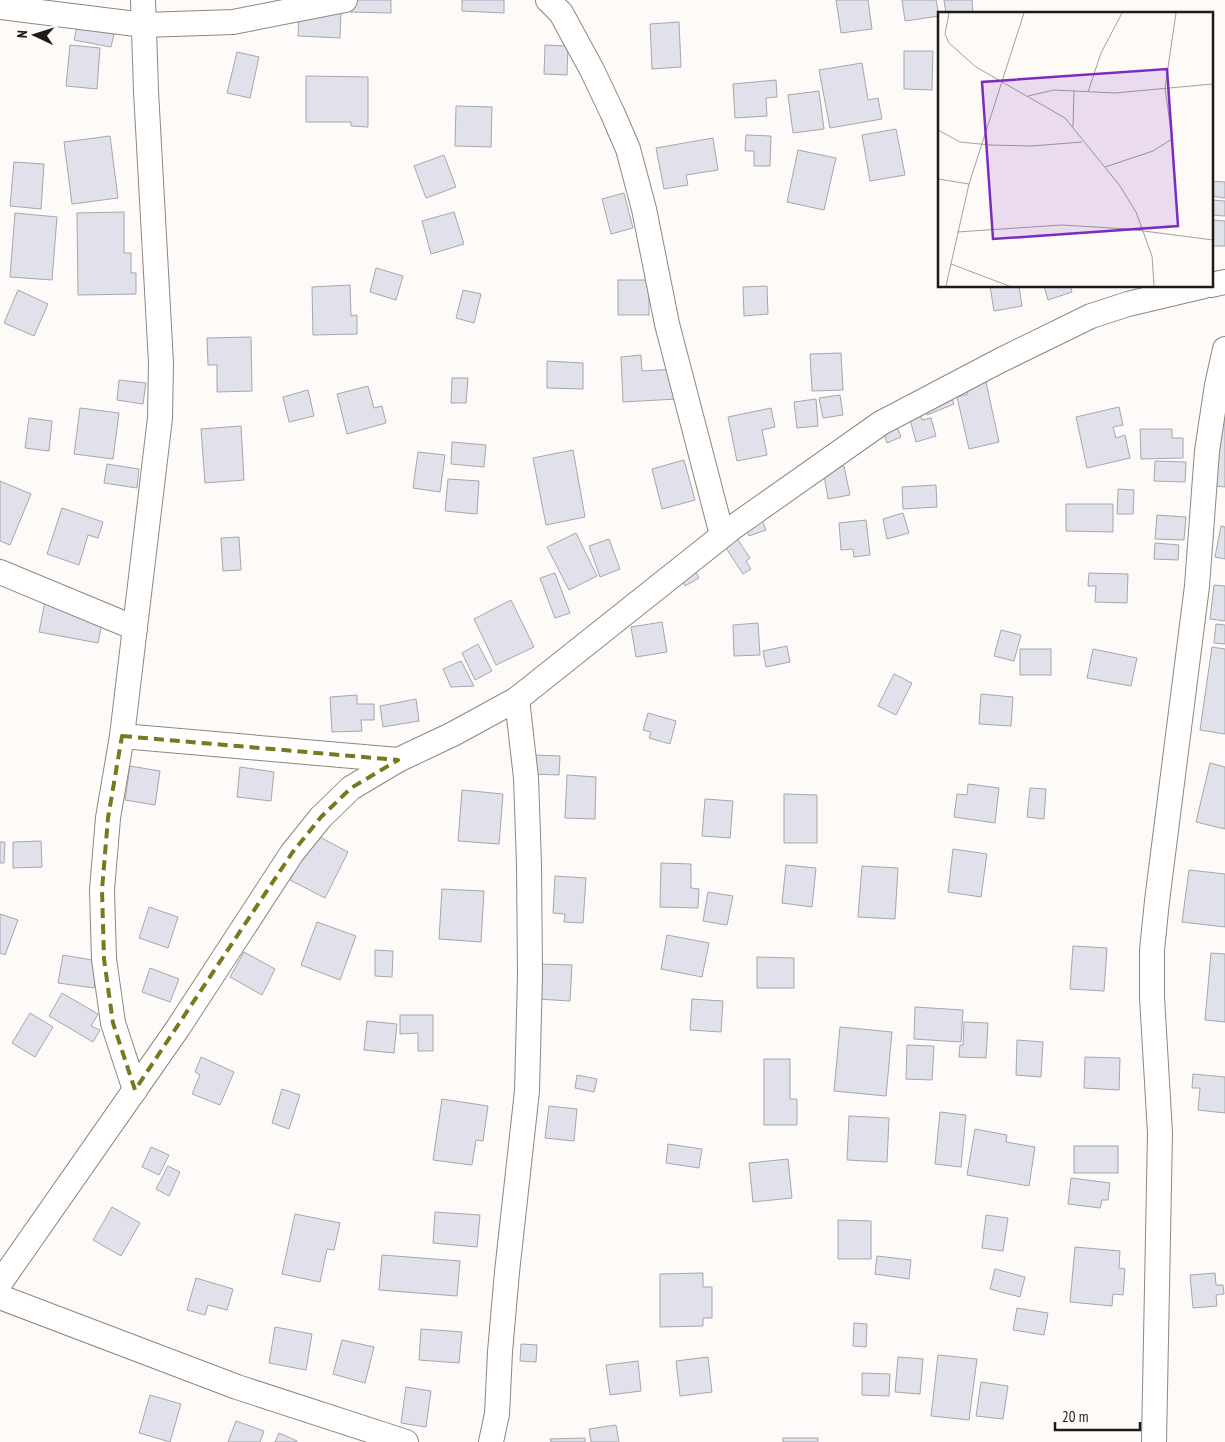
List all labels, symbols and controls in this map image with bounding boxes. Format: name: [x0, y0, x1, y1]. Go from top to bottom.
north arrow: [10, 10, 60, 60]
inset map: [938, 12, 1212, 288]
text: N: [13, 30, 31, 38]
scale bar: [1055, 1400, 1140, 1432]
text: 20 m: [1062, 1407, 1088, 1426]

